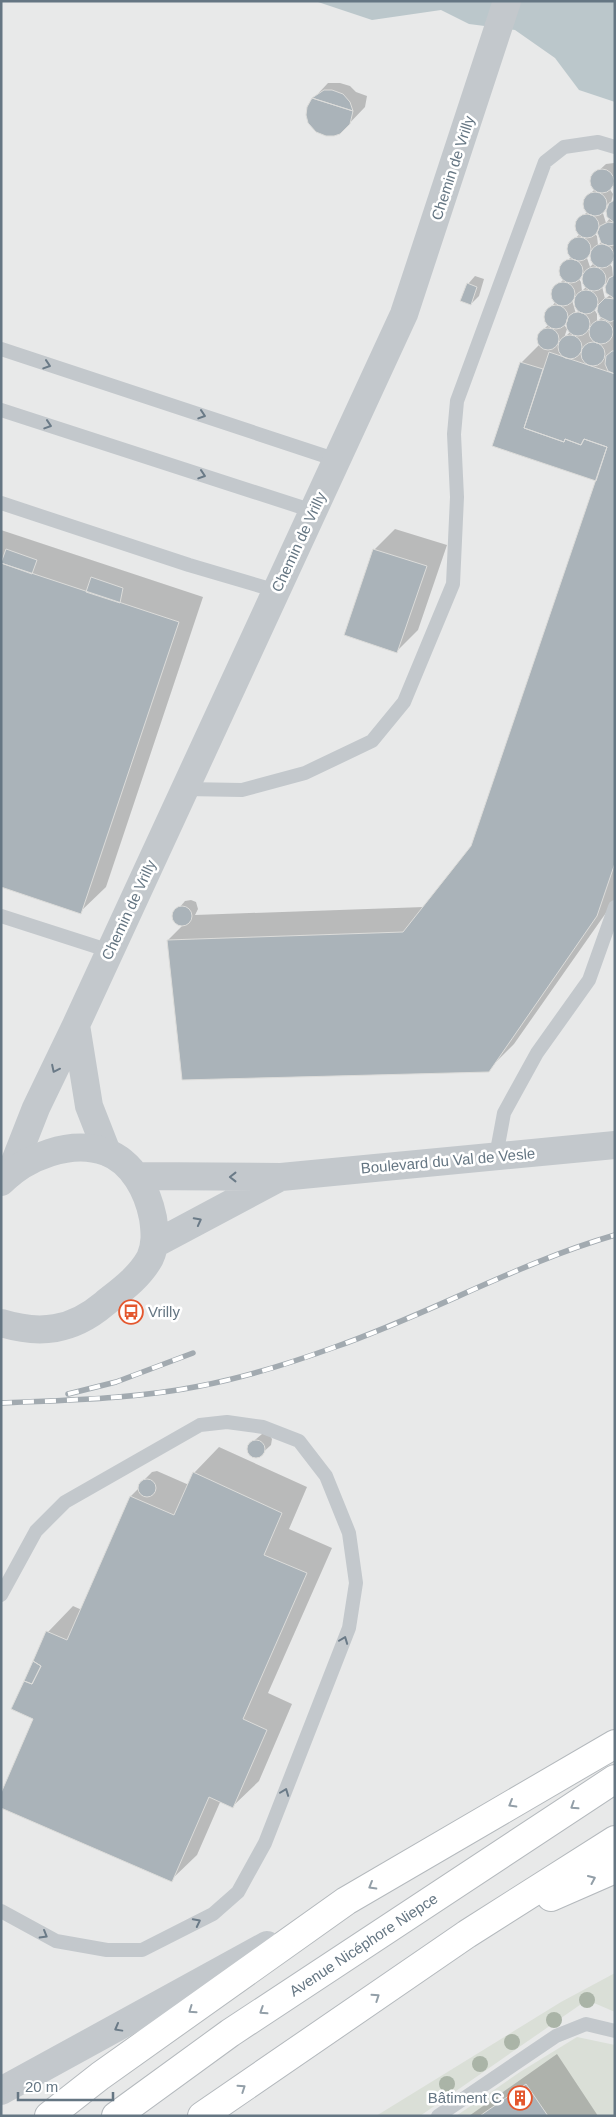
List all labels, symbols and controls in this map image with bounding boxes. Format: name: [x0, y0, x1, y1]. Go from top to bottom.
street label: Chemin de Vrilly: [428, 113, 478, 222]
one-way arrow: [43, 359, 51, 369]
one-way arrow: [197, 410, 206, 420]
one-way arrow: [43, 420, 51, 430]
one-way arrow: [198, 470, 206, 480]
street label: Chemin de Vrilly: [268, 489, 329, 595]
street label: Chemin de Vrilly: [98, 857, 159, 963]
one-way arrow: [51, 1064, 61, 1073]
street label: Boulevard du Val de Vesle: [360, 1144, 536, 1177]
one-way arrow: [228, 1172, 236, 1182]
one-way arrow: [192, 1217, 201, 1227]
bus stop icon: Vrilly: [118, 1299, 144, 1325]
place label: Vrilly: [148, 1303, 180, 1320]
one-way arrow: [339, 1637, 349, 1645]
one-way arrow: [279, 1788, 289, 1796]
one-way arrow: [508, 1797, 517, 1807]
one-way arrow: [570, 1800, 580, 1809]
one-way arrow: [587, 1874, 596, 1885]
one-way arrow: [368, 1879, 377, 1889]
street label: Avenue Nicéphore Niepce: [286, 1889, 441, 2000]
one-way arrow: [192, 1918, 201, 1928]
one-way arrow: [38, 1928, 47, 1938]
one-way arrow: [370, 1994, 380, 2003]
one-way arrow: [188, 2004, 198, 2013]
one-way arrow: [260, 2005, 269, 2015]
one-way arrow: [114, 2022, 123, 2032]
scale bar: [18, 2070, 112, 2102]
text: 20 m: [25, 2078, 58, 2095]
one-way arrow: [236, 2085, 246, 2094]
building icon: Bâtiment C: [507, 2085, 533, 2111]
place label: Bâtiment C: [428, 2089, 502, 2106]

